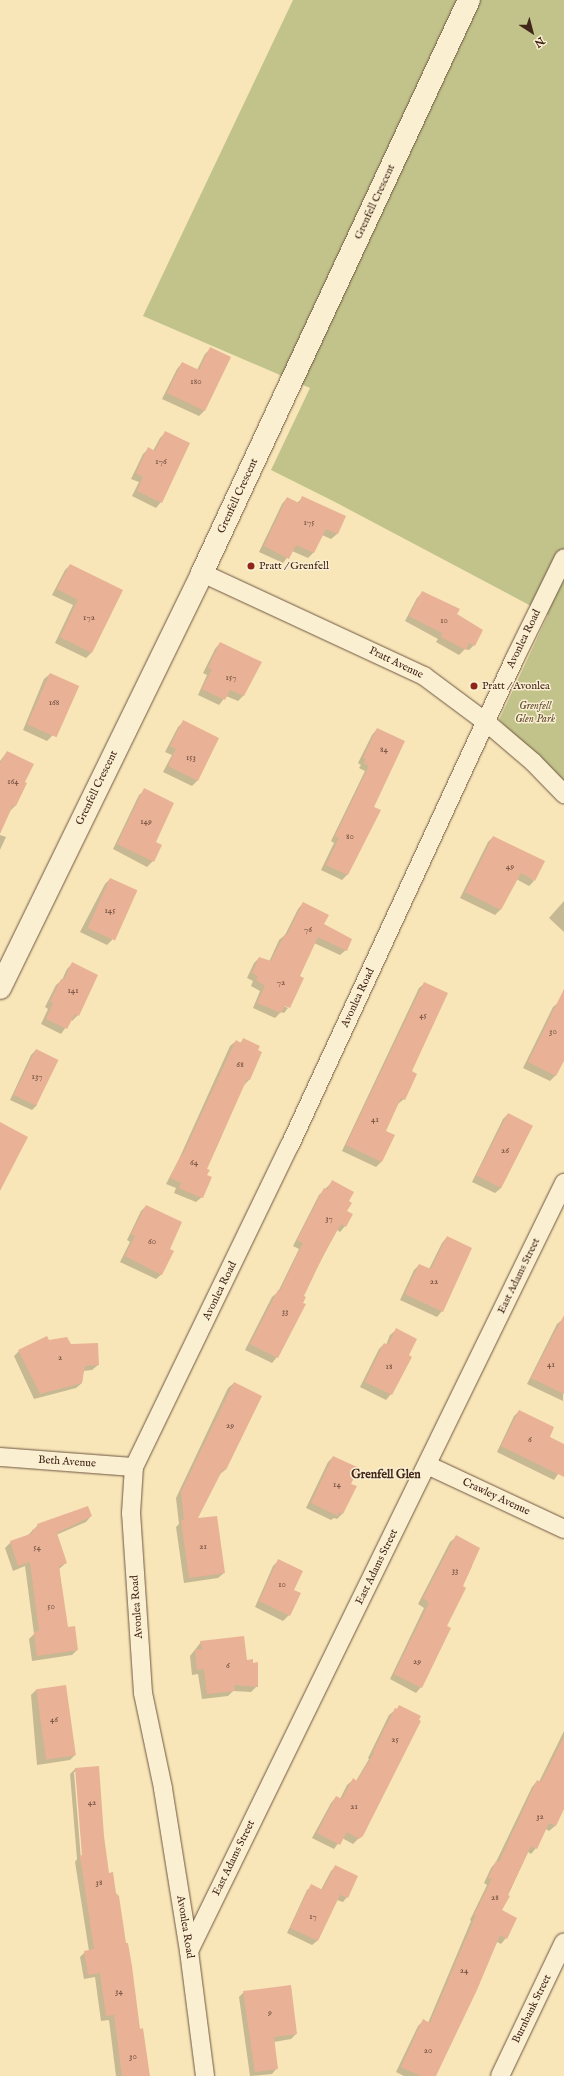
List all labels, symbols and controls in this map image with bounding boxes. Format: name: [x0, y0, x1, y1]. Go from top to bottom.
north arrow: [512, 12, 552, 52]
text: N: [531, 33, 547, 50]
street label: Grenfell Crescent: [352, 162, 398, 242]
house number: 180: [190, 377, 202, 387]
street label: Grenfell Crescent: [215, 456, 261, 536]
house number: 176: [155, 457, 167, 467]
house number: 175: [304, 518, 314, 528]
place label: Pratt / Grenfell: [259, 559, 329, 573]
marker: Pratt / Grenfell: [246, 561, 256, 571]
street label: Avonlea Road: [504, 607, 544, 671]
house number: 172: [83, 613, 95, 623]
house number: 10: [440, 616, 448, 626]
street label: Pratt Avenue: [367, 644, 425, 682]
house number: 157: [226, 673, 236, 683]
place label: Pratt / Avonlea: [482, 679, 550, 693]
marker: Pratt / Avonlea: [469, 681, 479, 691]
house number: 168: [49, 698, 59, 708]
park label: Grenfell Glen Park: [515, 700, 555, 726]
house number: 84: [380, 745, 388, 755]
street label: Grenfell Crescent: [73, 749, 121, 827]
house number: 153: [186, 753, 196, 763]
house number: 164: [7, 777, 19, 787]
house number: 149: [140, 817, 152, 827]
house number: 80: [346, 832, 354, 842]
house number: 49: [506, 862, 514, 872]
house number: 145: [105, 906, 115, 916]
house number: 76: [304, 925, 312, 935]
street label: Avonlea Road: [339, 966, 377, 1030]
house number: 72: [277, 978, 285, 988]
house number: 141: [67, 986, 79, 996]
house number: 45: [419, 1011, 427, 1021]
house number: 30: [549, 1027, 557, 1037]
house number: 68: [236, 1060, 244, 1070]
house number: 137: [32, 1072, 42, 1082]
house number: 41: [371, 1115, 379, 1125]
house number: 26: [501, 1146, 509, 1156]
house number: 64: [190, 1158, 198, 1168]
house number: 37: [325, 1214, 333, 1224]
street label: East Adams Street: [495, 1236, 543, 1316]
house number: 60: [148, 1237, 156, 1247]
street label: Avonlea Road: [200, 1259, 240, 1323]
house number: 22: [430, 1277, 438, 1287]
house number: 33: [282, 1307, 288, 1317]
house number: 2: [58, 1353, 62, 1363]
house number: 41: [547, 1360, 555, 1370]
house number: 18: [386, 1362, 392, 1372]
house number: 29: [226, 1421, 234, 1431]
house number: 6: [528, 1435, 532, 1445]
street label: Beth Avenue: [38, 1453, 96, 1471]
district label: Grenfell Glen: [351, 1468, 421, 1482]
street label: Crawley Avenue: [460, 1476, 532, 1518]
house number: 14: [333, 1480, 341, 1490]
street label: East Adams Street: [353, 1527, 401, 1607]
house number: 21: [199, 1542, 207, 1552]
house number: 54: [33, 1543, 41, 1553]
house number: 33: [452, 1566, 458, 1576]
street label: Avonlea Road: [128, 1575, 146, 1639]
house number: 10: [278, 1580, 286, 1590]
house number: 50: [47, 1602, 55, 1612]
house number: 29: [413, 1657, 421, 1667]
house number: 6: [226, 1661, 230, 1671]
house number: 46: [50, 1715, 58, 1725]
house number: 25: [391, 1735, 399, 1745]
house number: 42: [88, 1798, 96, 1808]
house number: 21: [350, 1802, 358, 1812]
house number: 32: [536, 1812, 544, 1822]
street label: East Adams Street: [210, 1818, 258, 1898]
house number: 38: [96, 1878, 102, 1888]
house number: 28: [491, 1893, 499, 1903]
street label: Avonlea Road: [173, 1894, 197, 1960]
house number: 17: [309, 1912, 317, 1922]
house number: 24: [460, 1966, 468, 1976]
street label: Burnbank Street: [510, 1972, 554, 2046]
house number: 34: [115, 1987, 123, 1997]
house number: 9: [268, 2008, 272, 2018]
house number: 20: [424, 2046, 432, 2056]
house number: 30: [129, 2052, 137, 2062]

